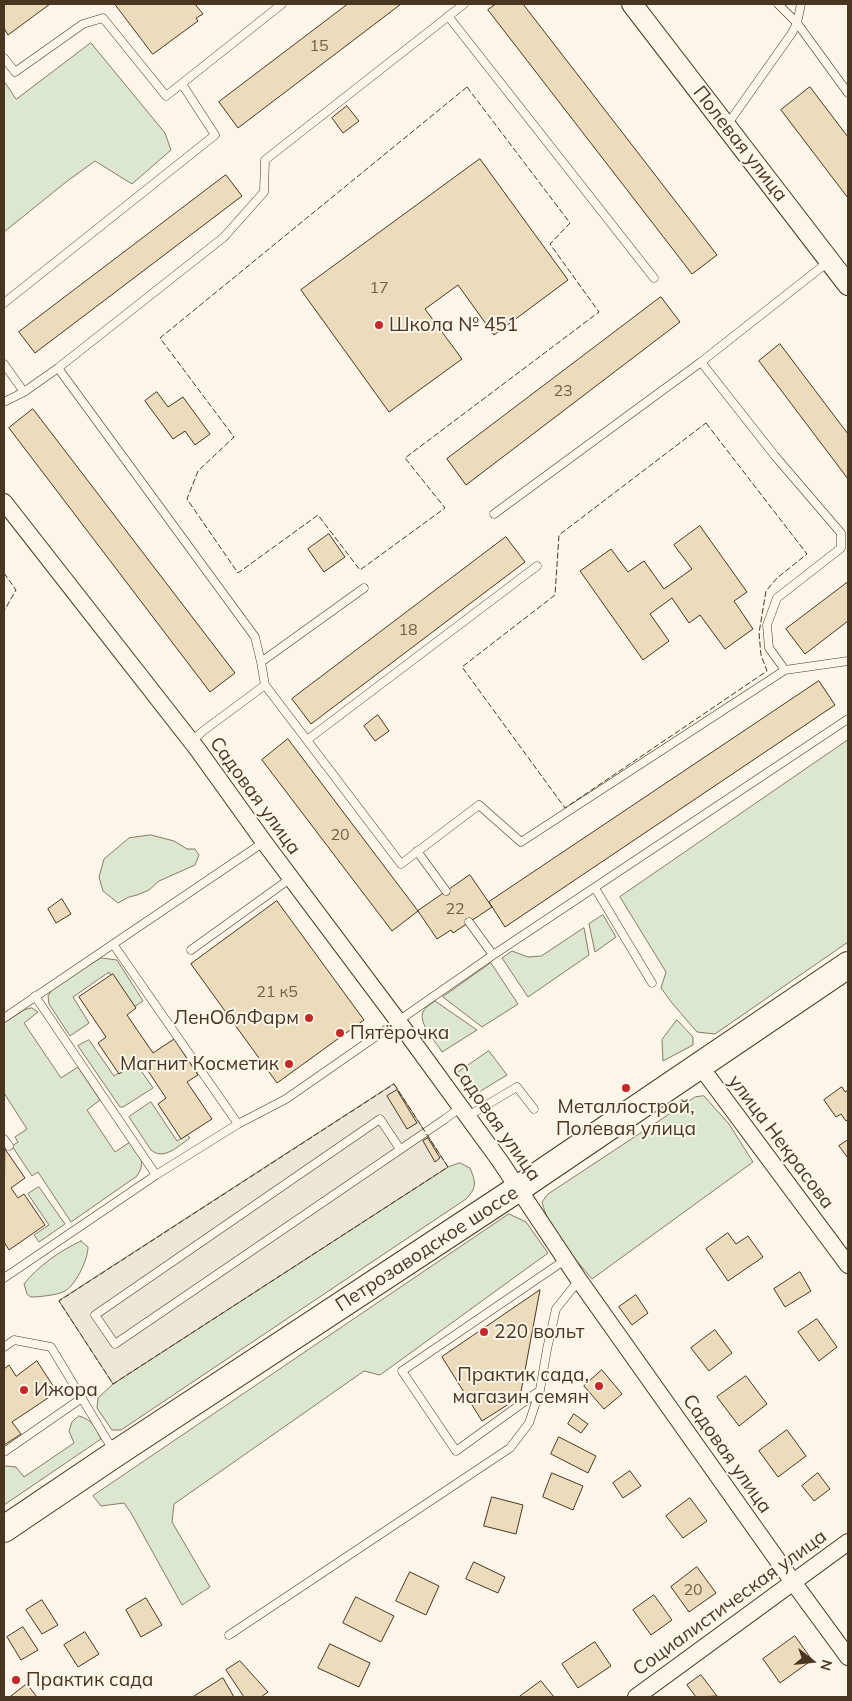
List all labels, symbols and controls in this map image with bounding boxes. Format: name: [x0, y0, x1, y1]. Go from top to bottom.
house number: 15: [309, 36, 329, 56]
street label: Полевая улица: [688, 82, 792, 206]
house number: 17: [369, 278, 389, 298]
place label: Школа № 451: [389, 314, 518, 336]
marker: Школа № 451: [373, 319, 385, 331]
house number: 23: [553, 381, 573, 401]
house number: 18: [398, 620, 418, 640]
street label: Садовая улица: [205, 733, 305, 859]
house number: 20: [330, 825, 350, 845]
house number: 22: [445, 899, 465, 919]
house number: 21 к5: [256, 982, 298, 1002]
place label: ЛенОблФарм: [173, 1007, 299, 1029]
marker: ЛенОблФарм: [303, 1012, 315, 1024]
place label: Пятёрочка: [350, 1022, 449, 1044]
marker: Пятёрочка: [334, 1027, 346, 1039]
place label: Магнит Косметик: [120, 1053, 279, 1075]
marker: Магнит Косметик: [283, 1058, 295, 1070]
street label: Садовая улица: [447, 1058, 545, 1186]
street label: улица Некрасова: [723, 1071, 839, 1213]
marker: Металлострой, Полевая улица: [620, 1082, 632, 1094]
place label: Металлострой, Полевая улица: [556, 1096, 696, 1140]
street label: Петрозаводское шоссе: [331, 1181, 523, 1317]
place label: 220 вольт: [494, 1321, 584, 1343]
marker: 220 вольт: [478, 1326, 490, 1338]
place label: Практик сада, магазин семян: [453, 1364, 589, 1408]
place label: Ижора: [34, 1379, 98, 1401]
marker: Практик сада, магазин семян: [593, 1380, 605, 1392]
marker: Ижора: [18, 1384, 30, 1396]
street label: Садовая улица: [678, 1390, 776, 1518]
street label: Социалистическая улица: [629, 1525, 831, 1681]
house number: 20: [683, 1580, 703, 1600]
north arrow: [787, 1636, 837, 1686]
text: N: [816, 1658, 837, 1673]
place label: Практик сада: [26, 1669, 153, 1691]
marker: Практик сада: [10, 1674, 22, 1686]

